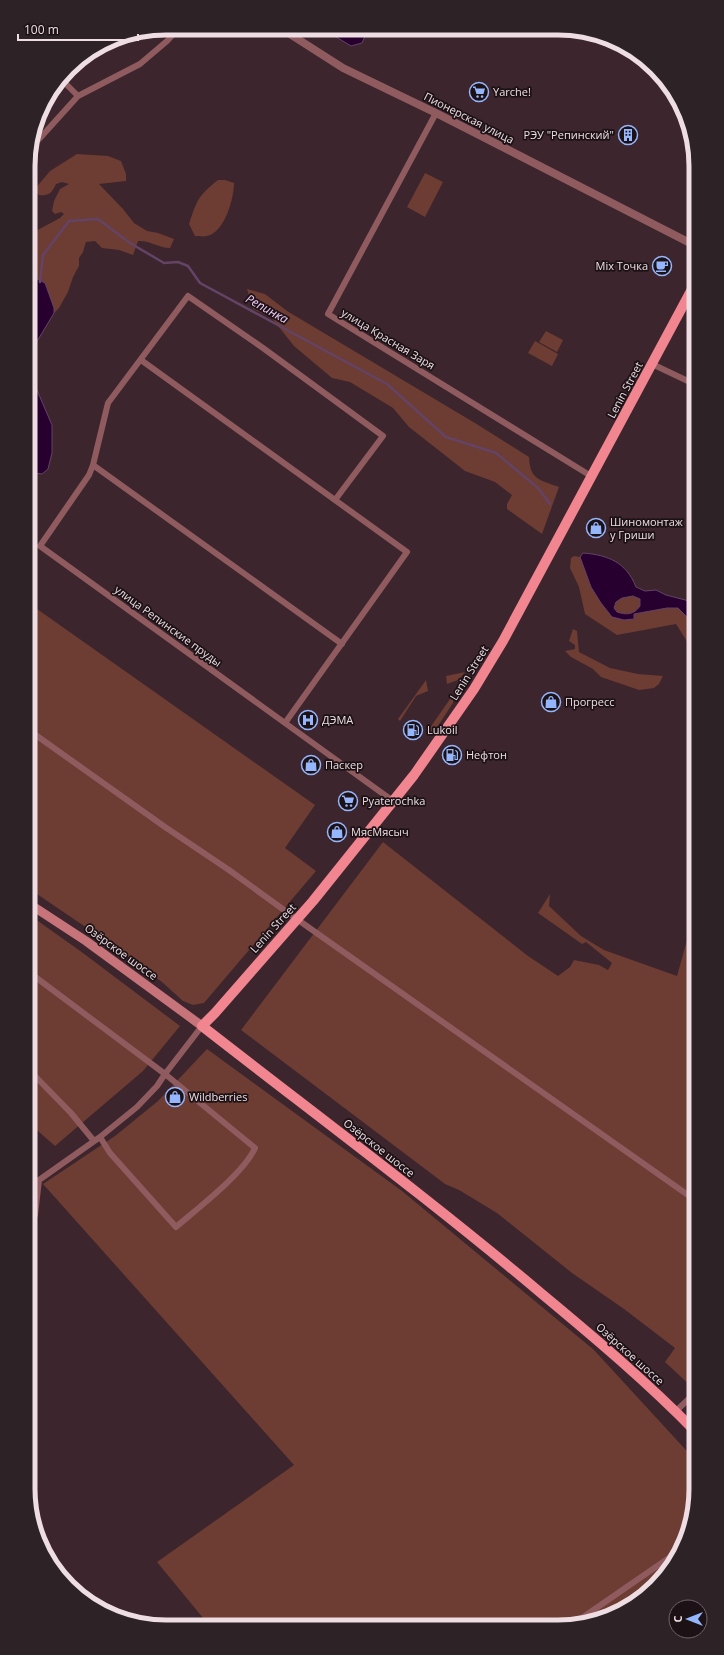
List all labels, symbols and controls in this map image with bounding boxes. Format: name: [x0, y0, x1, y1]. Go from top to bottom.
scale bar: [18, 16, 138, 42]
text: 100 m: [24, 21, 59, 38]
supermarket icon: Yarche!: [468, 81, 490, 103]
place label: Yarche!: [493, 84, 531, 99]
street label: Пионерская улица: [422, 88, 517, 147]
building icon: РЭУ "Репинский": [617, 124, 639, 146]
place label: РЭУ "Репинский": [524, 127, 614, 142]
cafe icon: Mix Точка: [651, 255, 673, 277]
place label: Mix Точка: [596, 258, 648, 273]
water label: Репинка: [243, 290, 292, 327]
street label: улица Красная Заря: [339, 305, 438, 373]
street label: Lenin Street: [603, 359, 646, 421]
place label: Шиномонтаж у Гриши: [610, 514, 684, 542]
shop icon: Шиномонтаж у Гриши: [585, 517, 607, 539]
street label: улица Репинские пруды: [112, 582, 225, 670]
street label: Lenin Street: [446, 643, 491, 703]
shop icon: Прогресс: [540, 691, 562, 713]
place label: Прогресс: [565, 694, 615, 709]
hospital icon: ДЭМА: [297, 709, 319, 731]
place label: ДЭМА: [322, 712, 353, 727]
fuel station icon: Lukoil: [402, 719, 424, 741]
place label: Lukoil: [427, 722, 457, 737]
fuel station icon: Нефтон: [441, 744, 463, 766]
place label: Нефтон: [466, 747, 507, 762]
shop icon: Паскер: [300, 754, 322, 776]
place label: Паскер: [325, 757, 363, 772]
supermarket icon: Pyaterochka: [337, 790, 359, 812]
place label: Pyaterochka: [362, 793, 425, 808]
shop icon: МясМясыч: [326, 821, 348, 843]
place label: МясМясыч: [351, 824, 409, 839]
street label: Lenin Street: [246, 900, 299, 956]
street label: Озёрское шоссе: [82, 920, 161, 983]
shop icon: Wildberries: [164, 1086, 186, 1108]
place label: Wildberries: [189, 1089, 248, 1104]
street label: Озёрское шоссе: [341, 1115, 418, 1180]
street label: Озёрское шоссе: [593, 1319, 667, 1388]
north arrow: [668, 1599, 708, 1639]
text: С: [670, 1615, 685, 1623]

